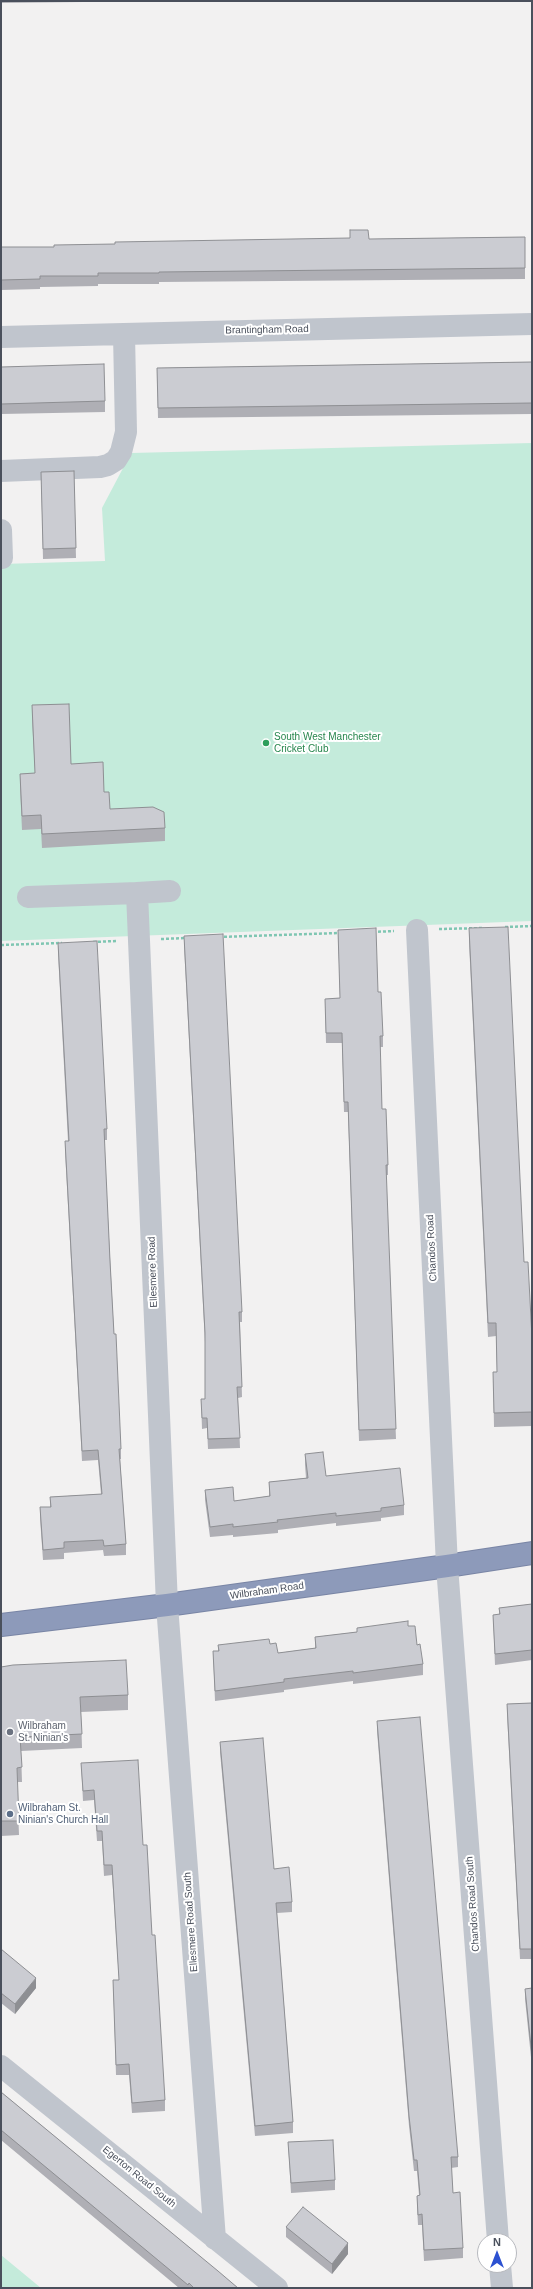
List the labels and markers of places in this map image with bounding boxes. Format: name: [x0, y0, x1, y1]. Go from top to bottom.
place label: South West Manchester Cricket Club: [274, 731, 381, 754]
marker: South West Manchester Cricket Club: [261, 738, 271, 748]
place label: Wilbraham St. Ninian's: [18, 1720, 68, 1744]
marker: Wilbraham St. Ninian's: [5, 1727, 15, 1737]
place label: Wilbraham St. Ninian's Church Hall: [18, 1802, 108, 1826]
marker: Wilbraham St. Ninian's Church Hall: [5, 1809, 15, 1819]

